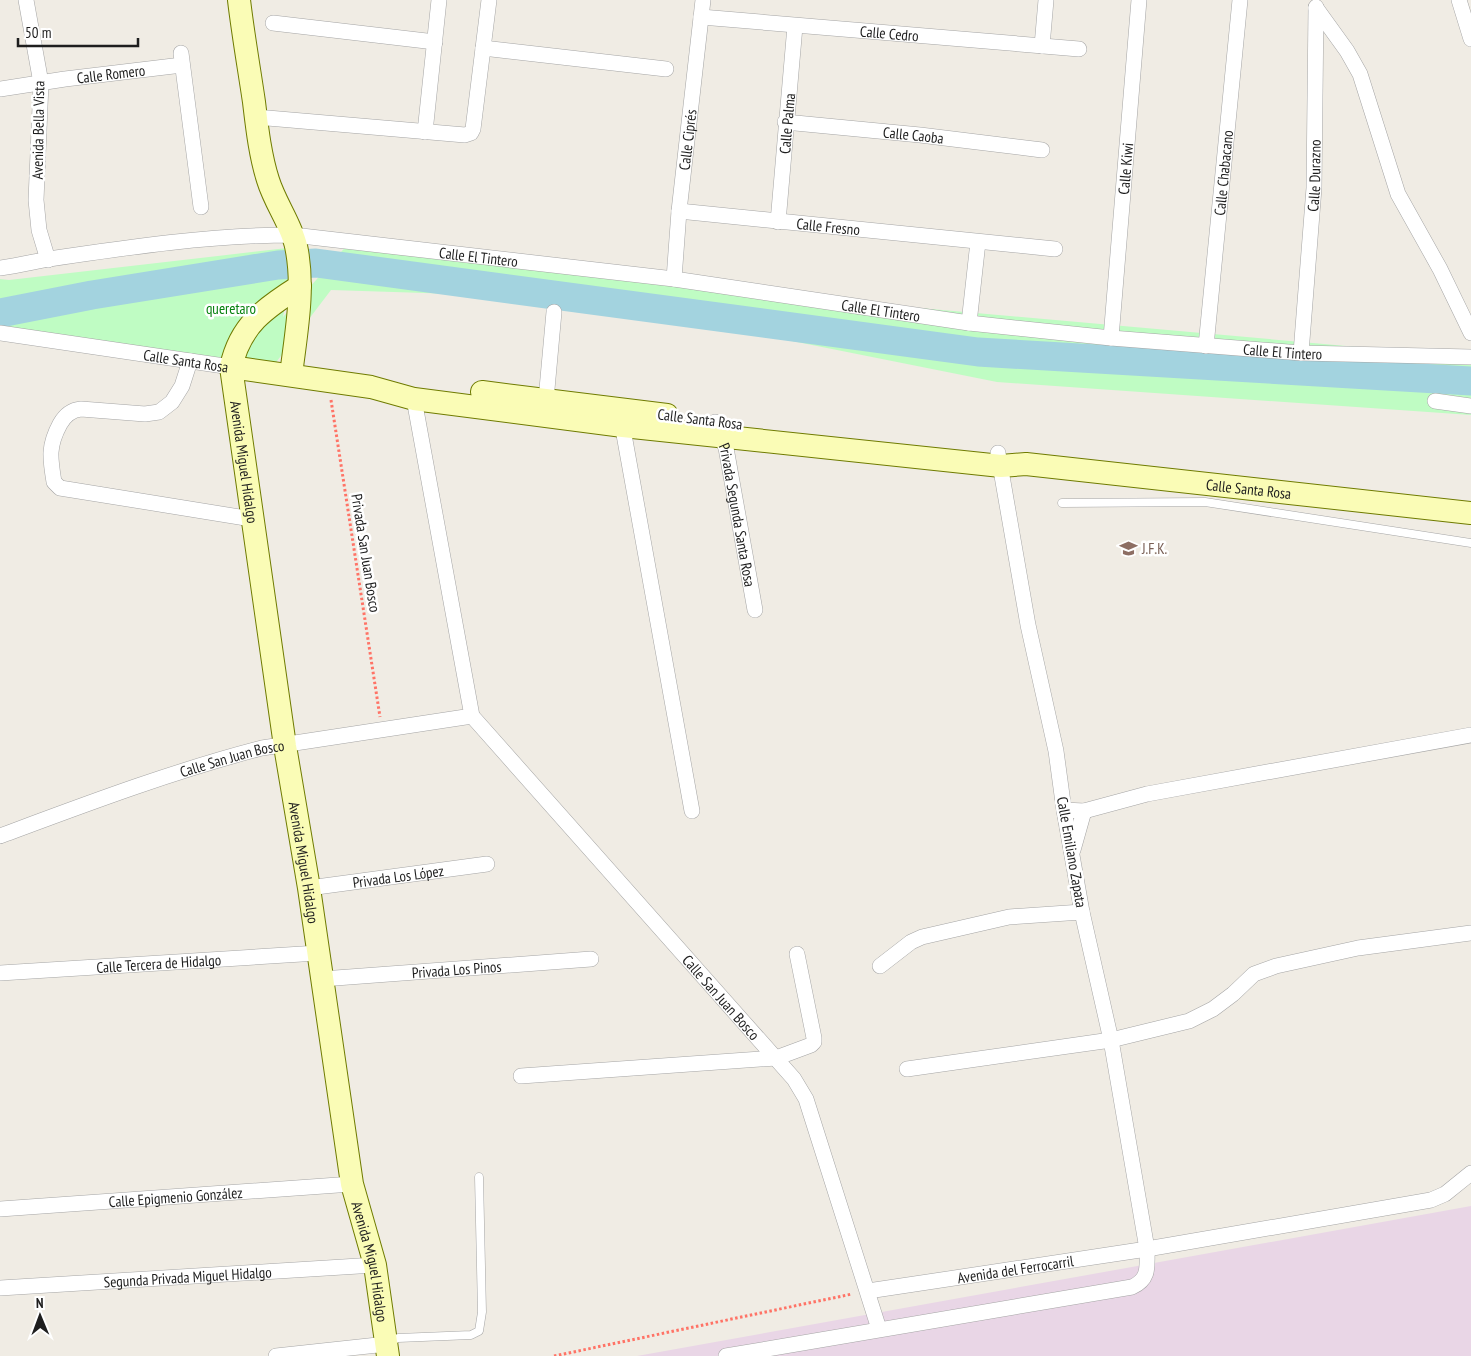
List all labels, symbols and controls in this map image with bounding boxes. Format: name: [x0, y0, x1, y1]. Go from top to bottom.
scale bar: [18, 15, 138, 47]
street label: Calle Cedro: [859, 21, 919, 45]
text: 50 m: [25, 23, 51, 42]
street label: Calle Romero: [76, 60, 146, 87]
street label: Avenida Bella Vista: [28, 81, 48, 179]
street label: Calle Palma: [774, 92, 799, 154]
street label: Calle Ciprés: [674, 108, 700, 171]
street label: Calle Caoba: [882, 122, 945, 147]
street label: Calle Chabacano: [1209, 129, 1237, 216]
street label: Calle Durazno: [1303, 139, 1324, 212]
street label: Calle Kiwi: [1113, 142, 1137, 195]
street label: Calle Fresno: [796, 213, 861, 239]
street label: Calle El Tintero: [438, 242, 519, 270]
street label: Calle El Tintero: [840, 295, 922, 325]
park label: queretaro: [206, 299, 256, 318]
street label: Calle El Tintero: [1242, 339, 1322, 363]
street label: Calle Santa Rosa: [142, 345, 230, 376]
street label: Avenida Miguel Hidalgo: [226, 400, 263, 524]
street label: Calle Santa Rosa: [656, 404, 744, 434]
street label: Privada Segunda Santa Rosa: [715, 440, 760, 588]
street label: Calle Santa Rosa: [1205, 474, 1292, 503]
street label: Privada San Juan Bosco: [347, 493, 385, 613]
school or university icon: J.F.K.: [1118, 538, 1138, 558]
place label: J.F.K.: [1141, 539, 1168, 558]
street label: Calle San Juan Bosco: [177, 735, 285, 781]
street label: Calle Emiliano Zapata: [1053, 795, 1091, 909]
street label: Avenida Miguel Hidalgo: [285, 800, 324, 925]
street label: Privada Los López: [351, 860, 445, 892]
street label: Calle Tercera de Hidalgo: [96, 950, 222, 976]
street label: Calle San Juan Bosco: [679, 951, 764, 1044]
street label: Privada Los Pinos: [411, 956, 502, 982]
street label: Calle Epigmenio González: [108, 1182, 243, 1211]
street label: Avenida Miguel Hidalgo: [348, 1199, 393, 1323]
street label: Avenida del Ferrocarril: [956, 1251, 1075, 1287]
street label: Segunda Privada Miguel Hidalgo: [103, 1262, 272, 1291]
north arrow: [15, 1291, 65, 1341]
text: N: [36, 1294, 44, 1312]

